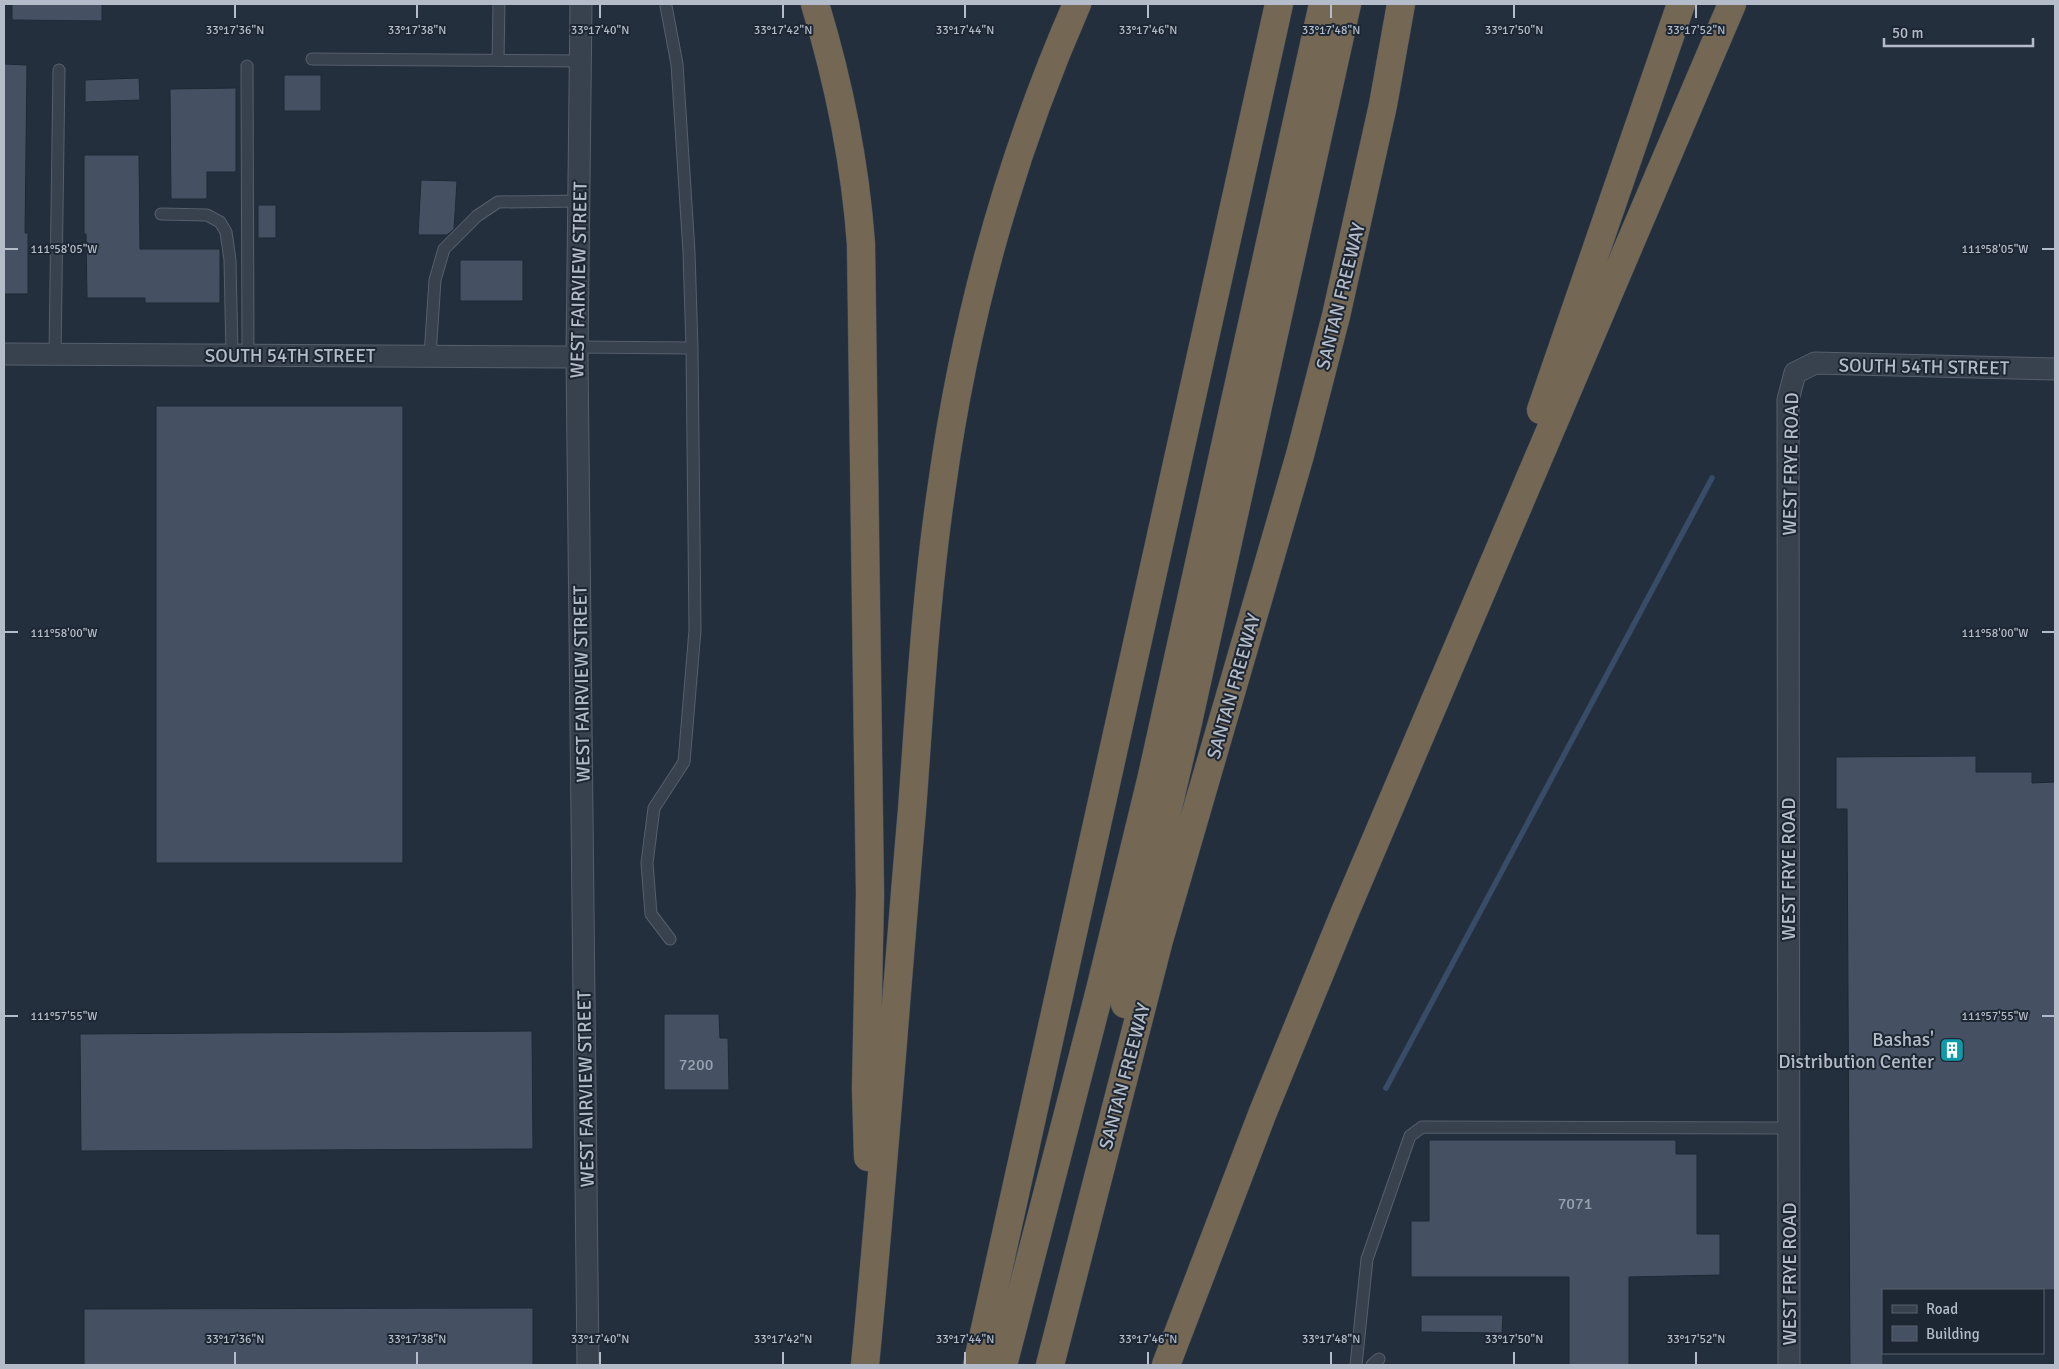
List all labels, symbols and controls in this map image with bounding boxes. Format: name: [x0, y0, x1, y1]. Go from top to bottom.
scale bar: [1884, 15, 2033, 47]
text: 33°17'36"N: [206, 23, 264, 38]
text: 33°17'38"N: [388, 23, 446, 38]
text: 33°17'40"N: [571, 23, 629, 38]
text: 33°17'42"N: [754, 23, 812, 38]
text: 33°17'44"N: [936, 23, 994, 38]
text: 33°17'46"N: [1119, 23, 1177, 38]
text: 33°17'48"N: [1302, 23, 1360, 38]
text: 33°17'50"N: [1485, 23, 1543, 38]
text: 33°17'52"N: [1667, 23, 1725, 38]
text: 50 m: [1892, 24, 1923, 42]
street label: WEST FAIRVIEW STREET: [565, 181, 593, 379]
street label: SANTAN FREEWAY: [1311, 220, 1371, 372]
text: 111°58'05"W: [30, 242, 98, 257]
text: 111°58'05"W: [1961, 242, 2029, 257]
street label: SOUTH 54TH STREET: [205, 344, 376, 368]
street label: SOUTH 54TH STREET: [1838, 354, 2010, 380]
street label: WEST FRYE ROAD: [1778, 392, 1804, 536]
street label: WEST FAIRVIEW STREET: [568, 585, 596, 783]
street label: SANTAN FREEWAY: [1202, 610, 1266, 762]
text: 111°58'00"W: [30, 626, 98, 641]
text: 111°58'00"W: [1961, 626, 2029, 641]
street label: WEST FRYE ROAD: [1777, 797, 1801, 941]
street label: WEST FAIRVIEW STREET: [572, 990, 600, 1188]
street label: SANTAN FREEWAY: [1094, 1000, 1156, 1152]
text: 111°57'55"W: [30, 1009, 98, 1024]
text: 111°57'55"W: [1961, 1009, 2029, 1024]
place label: Bashas' Distribution Center: [1778, 1028, 1934, 1074]
building icon: Bashas' Distribution Center: [1939, 1037, 1965, 1063]
house number: 7200: [679, 1055, 713, 1075]
house number: 7071: [1558, 1194, 1592, 1214]
street label: WEST FRYE ROAD: [1778, 1202, 1802, 1346]
legend: [1882, 1289, 2044, 1354]
text: Road: [1926, 1300, 1958, 1318]
text: Building: [1926, 1325, 1980, 1343]
text: 33°17'36"N: [206, 1332, 264, 1347]
text: 33°17'38"N: [388, 1332, 446, 1347]
text: 33°17'40"N: [571, 1332, 629, 1347]
text: 33°17'42"N: [754, 1332, 812, 1347]
text: 33°17'44"N: [936, 1332, 994, 1347]
text: 33°17'46"N: [1119, 1332, 1177, 1347]
text: 33°17'48"N: [1302, 1332, 1360, 1347]
text: 33°17'50"N: [1485, 1332, 1543, 1347]
text: 33°17'52"N: [1667, 1332, 1725, 1347]

